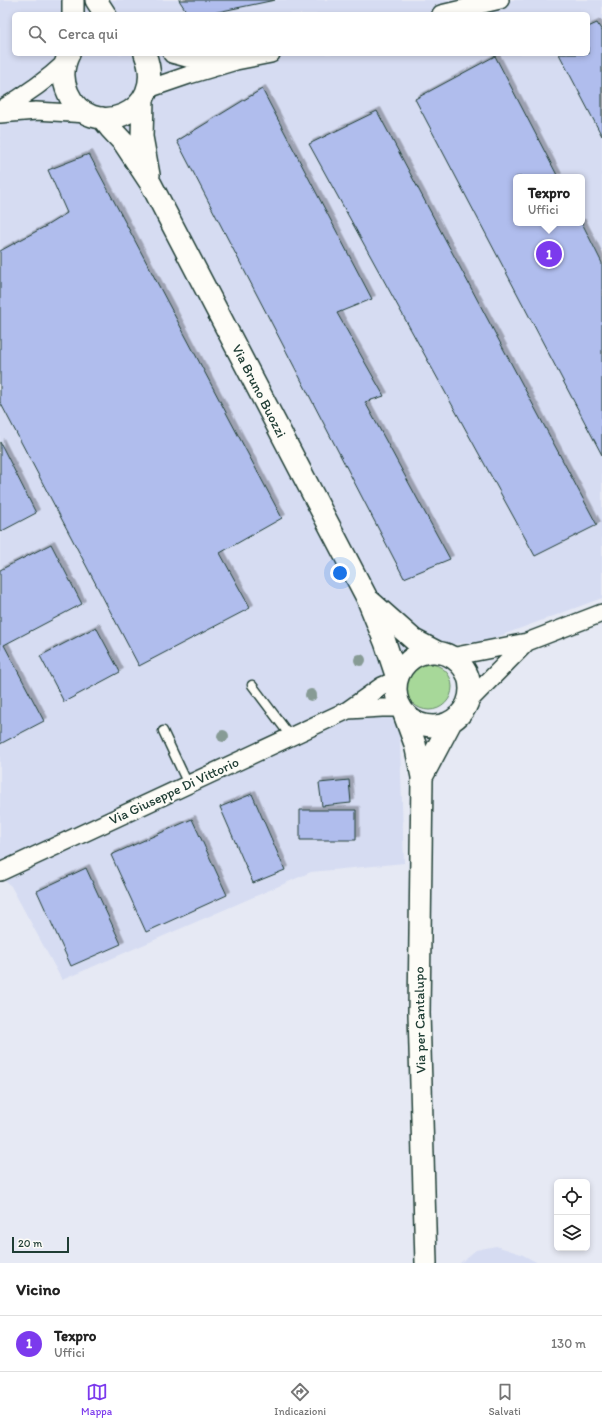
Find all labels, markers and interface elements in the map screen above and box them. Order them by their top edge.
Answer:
search box [12,12,590,56]
icon: search [26,23,48,45]
text: Cerca qui [58,25,118,43]
popup [513,174,585,226]
text: Texpro [528,184,570,202]
text: Uffici [528,202,559,217]
pin: 1 [536,239,562,269]
street label: Via Bruno Buozzi [228,342,290,440]
your location [330,563,350,583]
street label: Via Giuseppe Di Vittorio [106,753,242,829]
street label: Via per Cantalupo [411,966,429,1074]
map controls [554,1179,590,1251]
button: locate [554,1179,590,1215]
button: layers [554,1215,590,1251]
scale bar [12,1235,69,1254]
text: 20 m [18,1237,42,1250]
text: Vicino [16,1279,60,1299]
text: Texpro [54,1327,96,1345]
text: 1 [26,1336,32,1351]
text: 130 m [551,1336,586,1351]
text: Uffici [54,1345,85,1360]
tab: Mappa [81,1381,112,1418]
tab: Indicazioni [274,1381,326,1418]
tab: Salvati [488,1381,521,1418]

